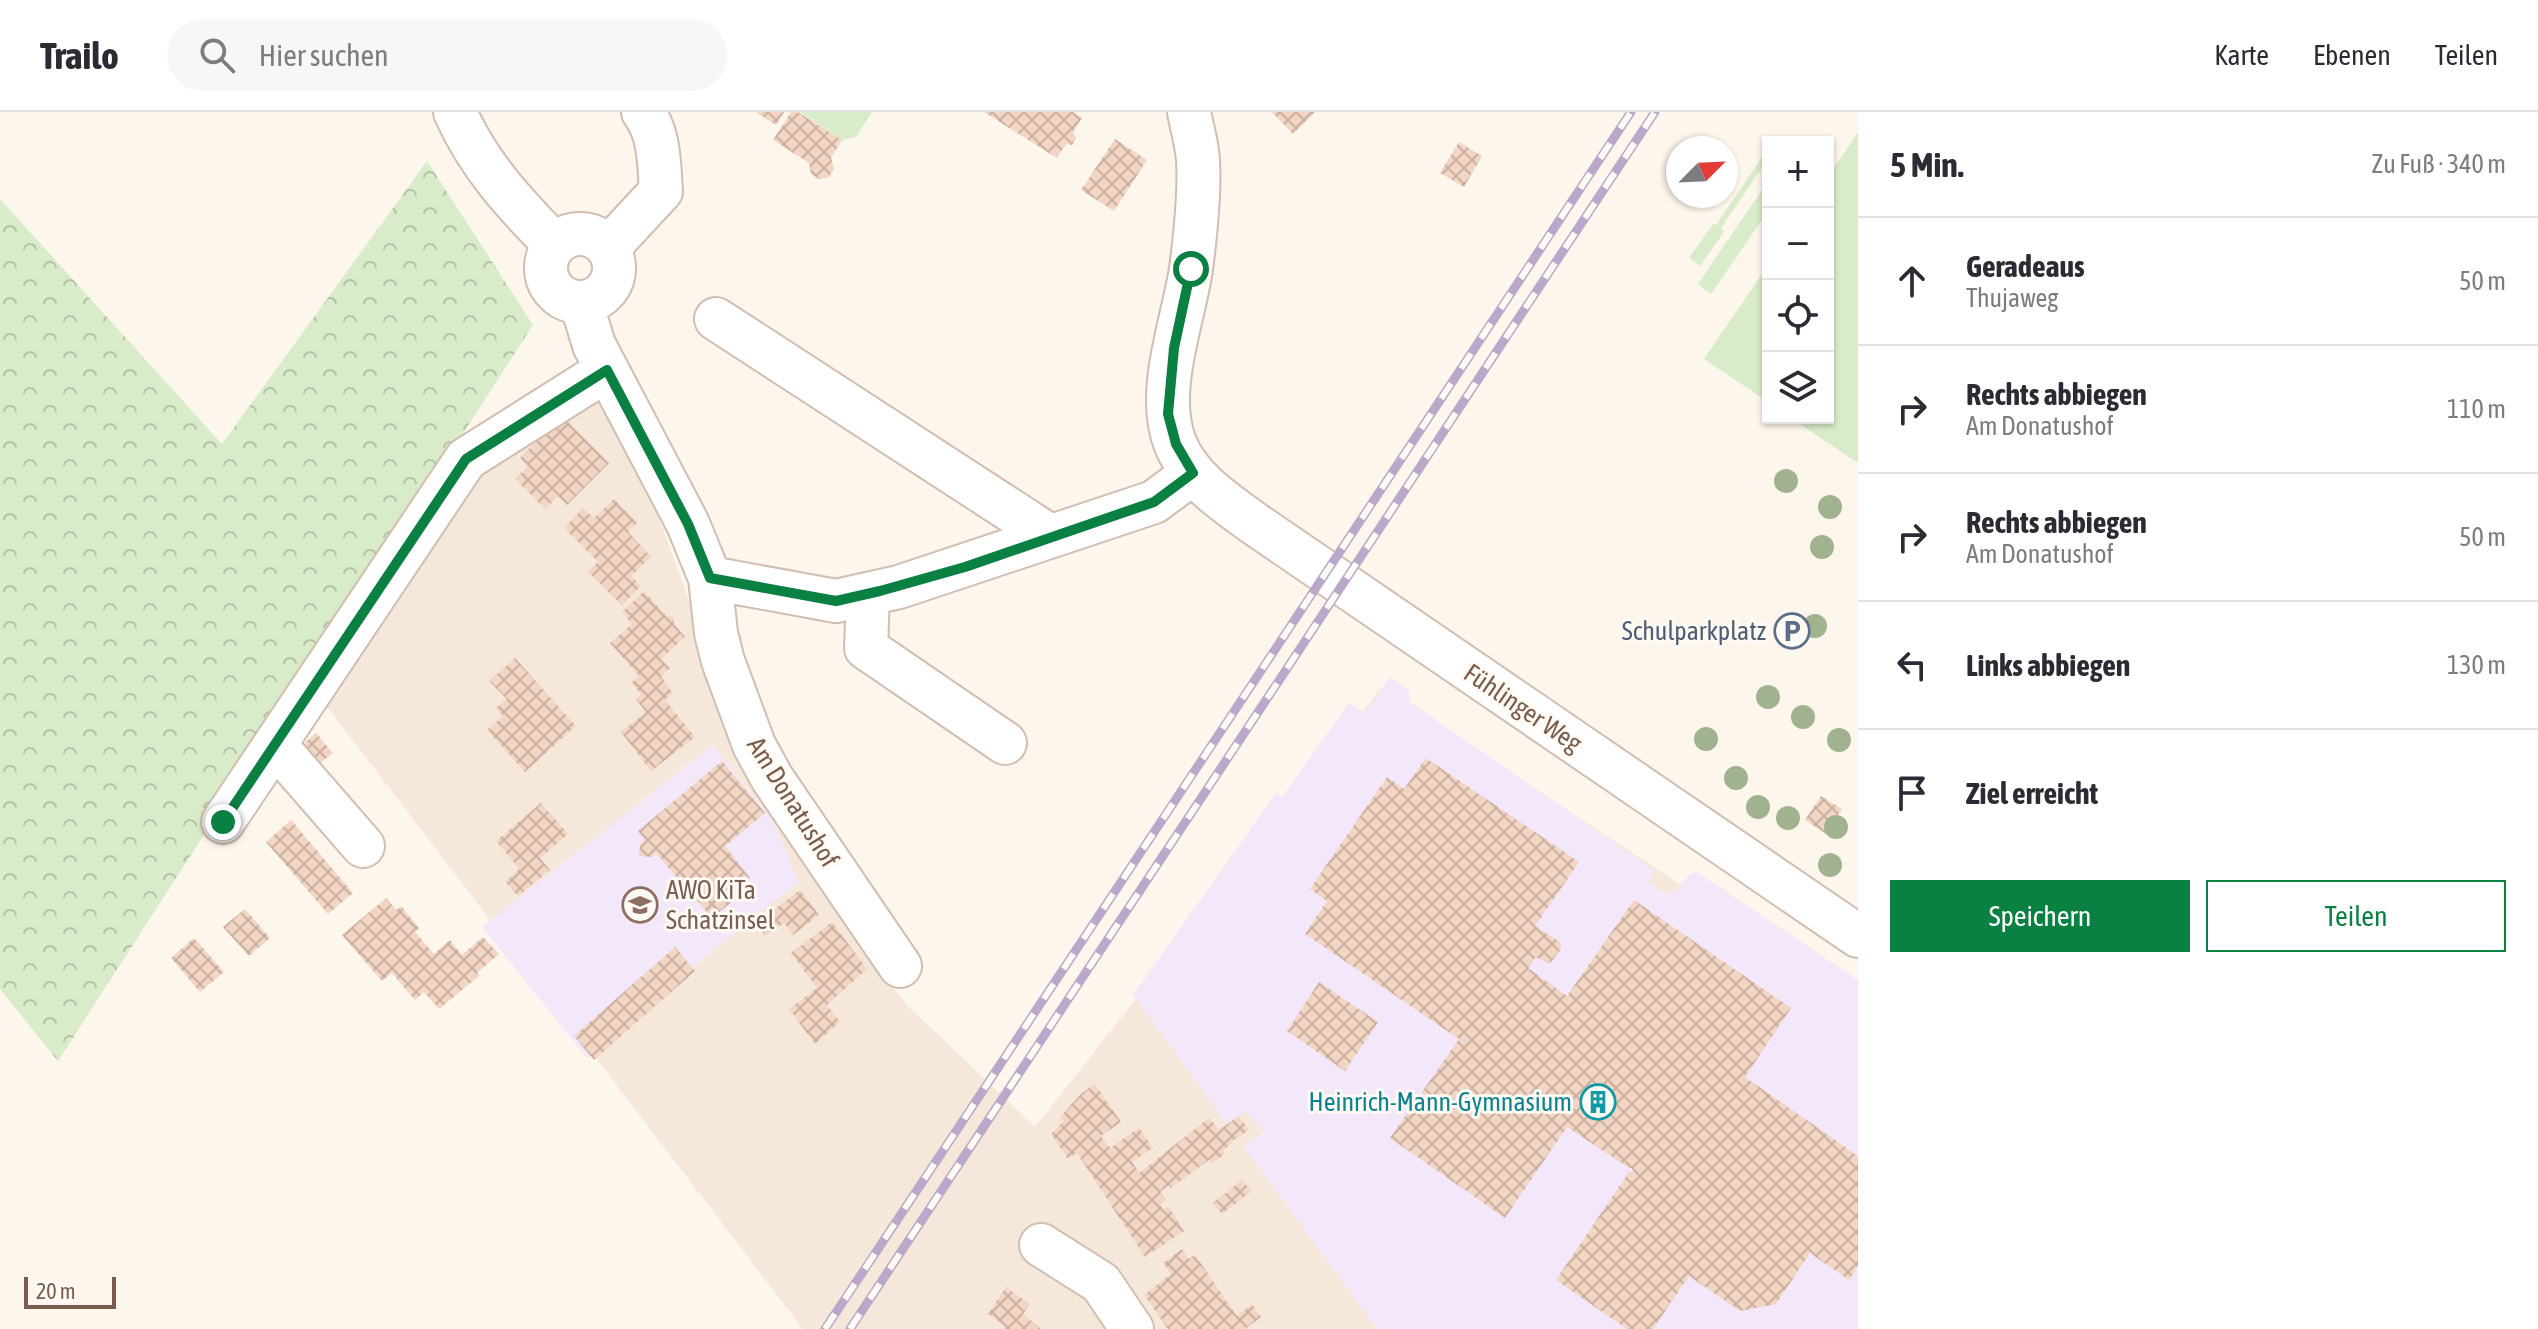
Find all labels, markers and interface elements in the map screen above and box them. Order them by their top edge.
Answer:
search box [167,19,727,91]
icon: search [195,33,239,77]
text: Trailo [40,34,119,77]
text: Hier suchen [259,38,389,72]
text: Karte [2214,39,2269,71]
text: Ebenen [2313,39,2391,71]
text: Teilen [2435,39,2498,71]
north arrow [1666,136,1738,208]
map controls [1762,136,1834,424]
button: + [1762,136,1834,208]
text: 5 Min. [1890,145,1964,184]
text: Zu Fuß · 340 m [2372,149,2506,179]
button: − [1762,208,1834,280]
text: Geradeaus [1966,249,2085,283]
route start [1173,251,1209,287]
icon: ahead [1890,259,1934,303]
text: 50 m [2459,266,2506,296]
button: locate [1762,280,1834,352]
text: Thujaweg [1966,283,2058,313]
button: layers [1762,352,1834,424]
text: Rechts abbiegen [1966,377,2147,411]
icon: right [1890,387,1934,431]
text: 110 m [2447,394,2506,424]
text: Am Donatushof [1966,411,2114,441]
text: Rechts abbiegen [1966,505,2147,539]
icon: right [1890,515,1934,559]
text: 50 m [2459,522,2506,552]
text: Am Donatushof [1966,539,2114,569]
parking icon: Schulparkplatz [1773,612,1811,650]
place label: Schulparkplatz [1622,616,1766,646]
icon: left [1890,643,1934,687]
text: Links abbiegen [1966,648,2130,682]
text: 130 m [2447,650,2506,680]
street label: Fühlinger Weg [1458,658,1588,759]
street label: Am Donatushof [741,731,845,873]
icon: arrive [1890,771,1934,815]
text: Ziel erreicht [1966,776,2098,810]
route end [205,804,241,840]
place label: AWO KiTa Schatzinsel [666,875,775,935]
button: Speichern [1890,880,2190,952]
button: Teilen [2206,880,2506,952]
school or university icon: AWO KiTa Schatzinsel [621,886,659,924]
building icon: Heinrich-Mann-Gymnasium [1579,1083,1617,1121]
place label: Heinrich-Mann-Gymnasium [1309,1087,1572,1117]
scale bar [24,1273,116,1309]
text: 20 m [36,1278,76,1304]

